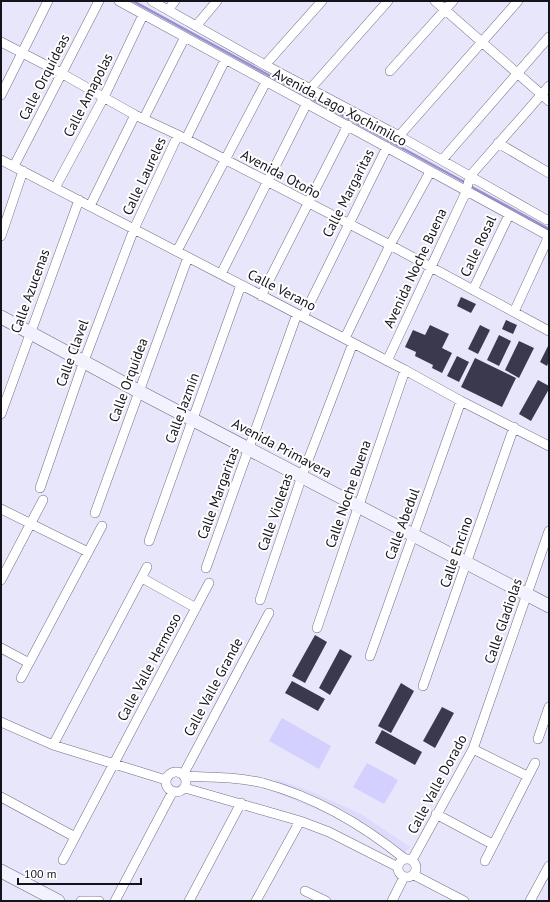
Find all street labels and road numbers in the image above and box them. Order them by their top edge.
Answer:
street label: Calle Orquídeas [15,31,73,123]
street label: Calle Amapolas [59,50,117,140]
street label: Avenida Lago Xochimilco [270,64,410,150]
street label: Calle Laureles [118,134,170,218]
street label: Avenida Otoño [238,145,324,203]
street label: Calle Margaritas [318,146,378,240]
street label: Avenida Noche Buena [379,205,451,331]
street label: Calle Rosal [456,212,500,280]
street label: Calle Azucenas [6,246,54,336]
street label: Calle Verano [245,265,319,315]
street label: Calle Clavel [51,317,93,389]
street label: Calle Orquídea [104,335,152,425]
street label: Calle Jazmín [161,370,203,446]
street label: Avenida Primavera [229,414,335,482]
street label: Calle Noche Buena [321,438,375,550]
street label: Calle Margaritas [193,444,243,542]
street label: Calle Violetas [253,471,297,553]
street label: Calle Abedul [381,486,423,562]
street label: Calle Encino [435,514,477,590]
street label: Calle Gladiolas [480,576,526,666]
street label: Calle Valle Hermoso [113,610,185,724]
street label: Calle Valle Grande [179,635,247,739]
street label: Calle Valle Dorado [403,731,471,837]

